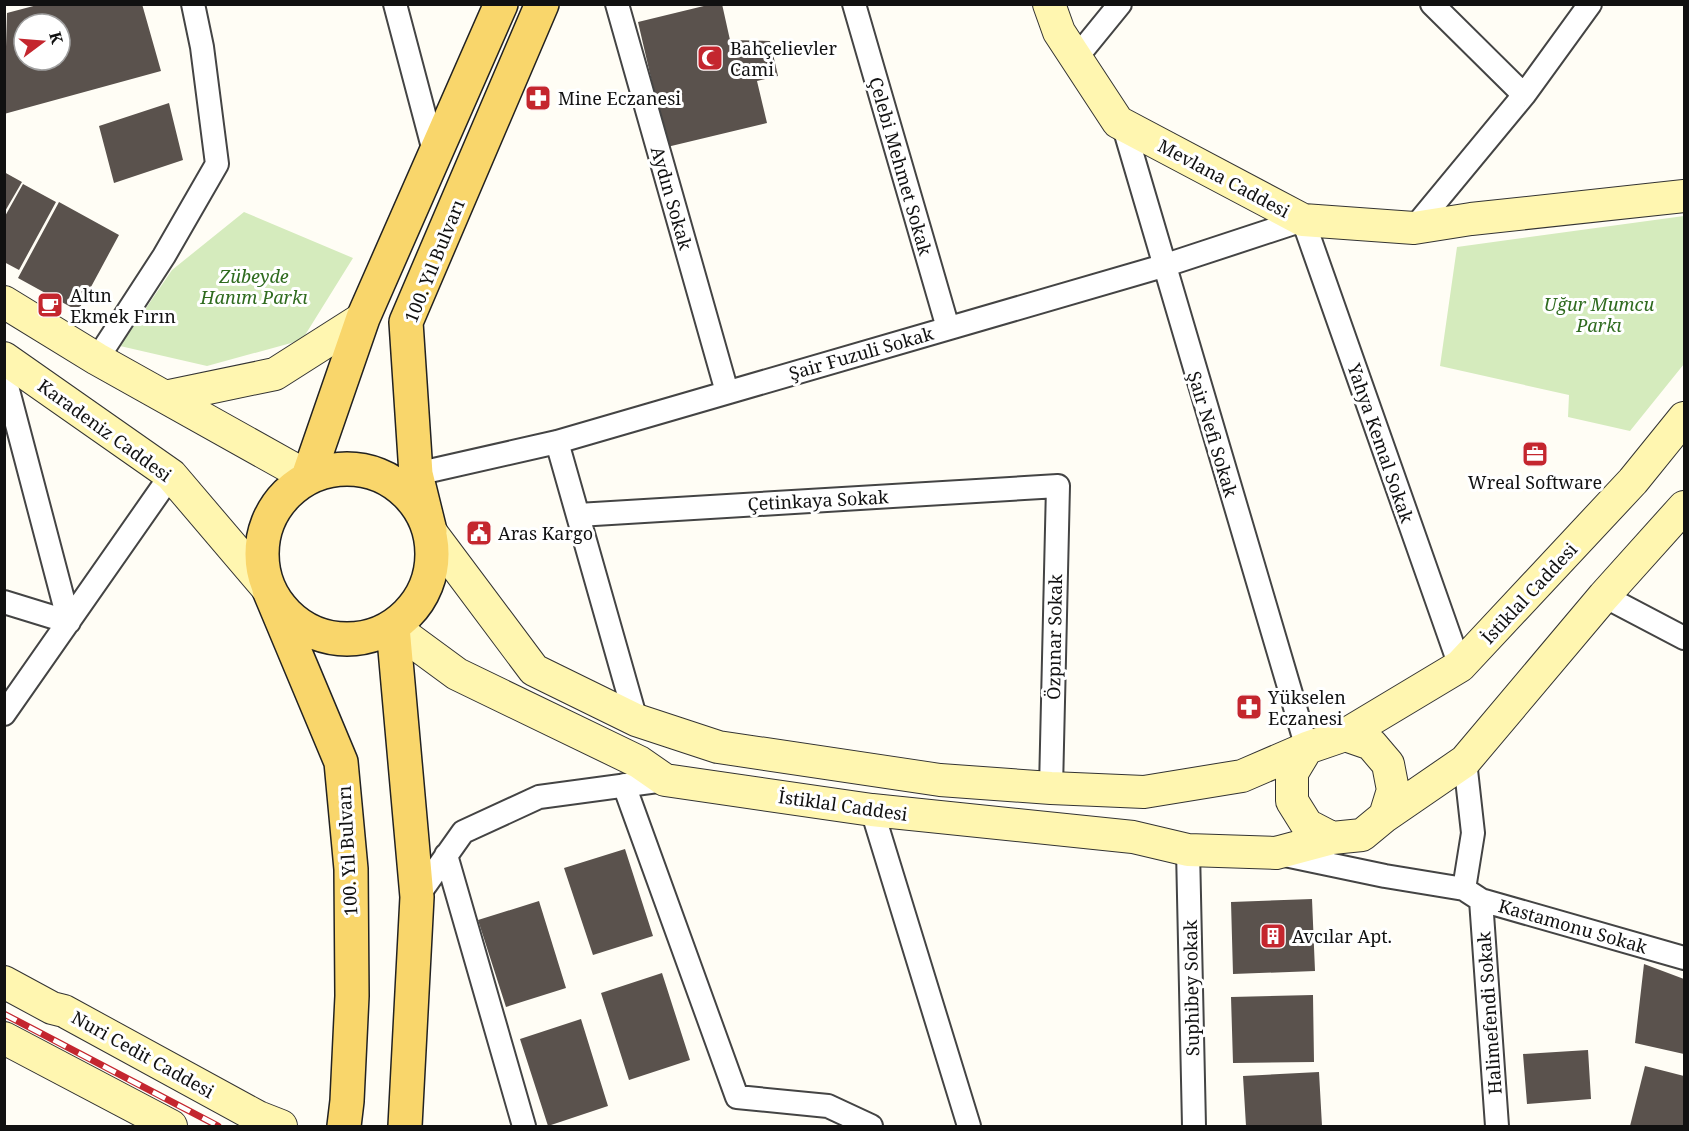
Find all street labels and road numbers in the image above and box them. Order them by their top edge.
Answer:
street label: Çelebi Mehmet Sokak [864,74,938,258]
street label: Mevlana Caddesi [1154,133,1294,223]
street label: Aydın Sokak [646,144,698,253]
street label: 100. Yıl Bulvarı [398,196,470,326]
street label: Şair Fuzuli Sokak [786,321,936,385]
street label: Yahya Kemal Sokak [1342,359,1420,526]
street label: Şair Nefi Sokak [1182,368,1244,500]
street label: Karadeniz Caddesi [33,373,177,487]
street label: Çetinkaya Sokak [747,484,890,516]
street label: İstiklal Caddesi [1476,537,1582,649]
street label: Özpınar Sokak [1041,574,1067,700]
street label: İstiklal Caddesi [777,784,909,826]
street label: 100. Yıl Bulvarı [332,785,362,917]
street label: Kastamonu Sokak [1496,893,1651,959]
street label: Suphibey Sokak [1178,919,1204,1056]
street label: Halimefendi Sokak [1471,930,1507,1095]
street label: Nuri Cedit Caddesi [67,1005,219,1103]

